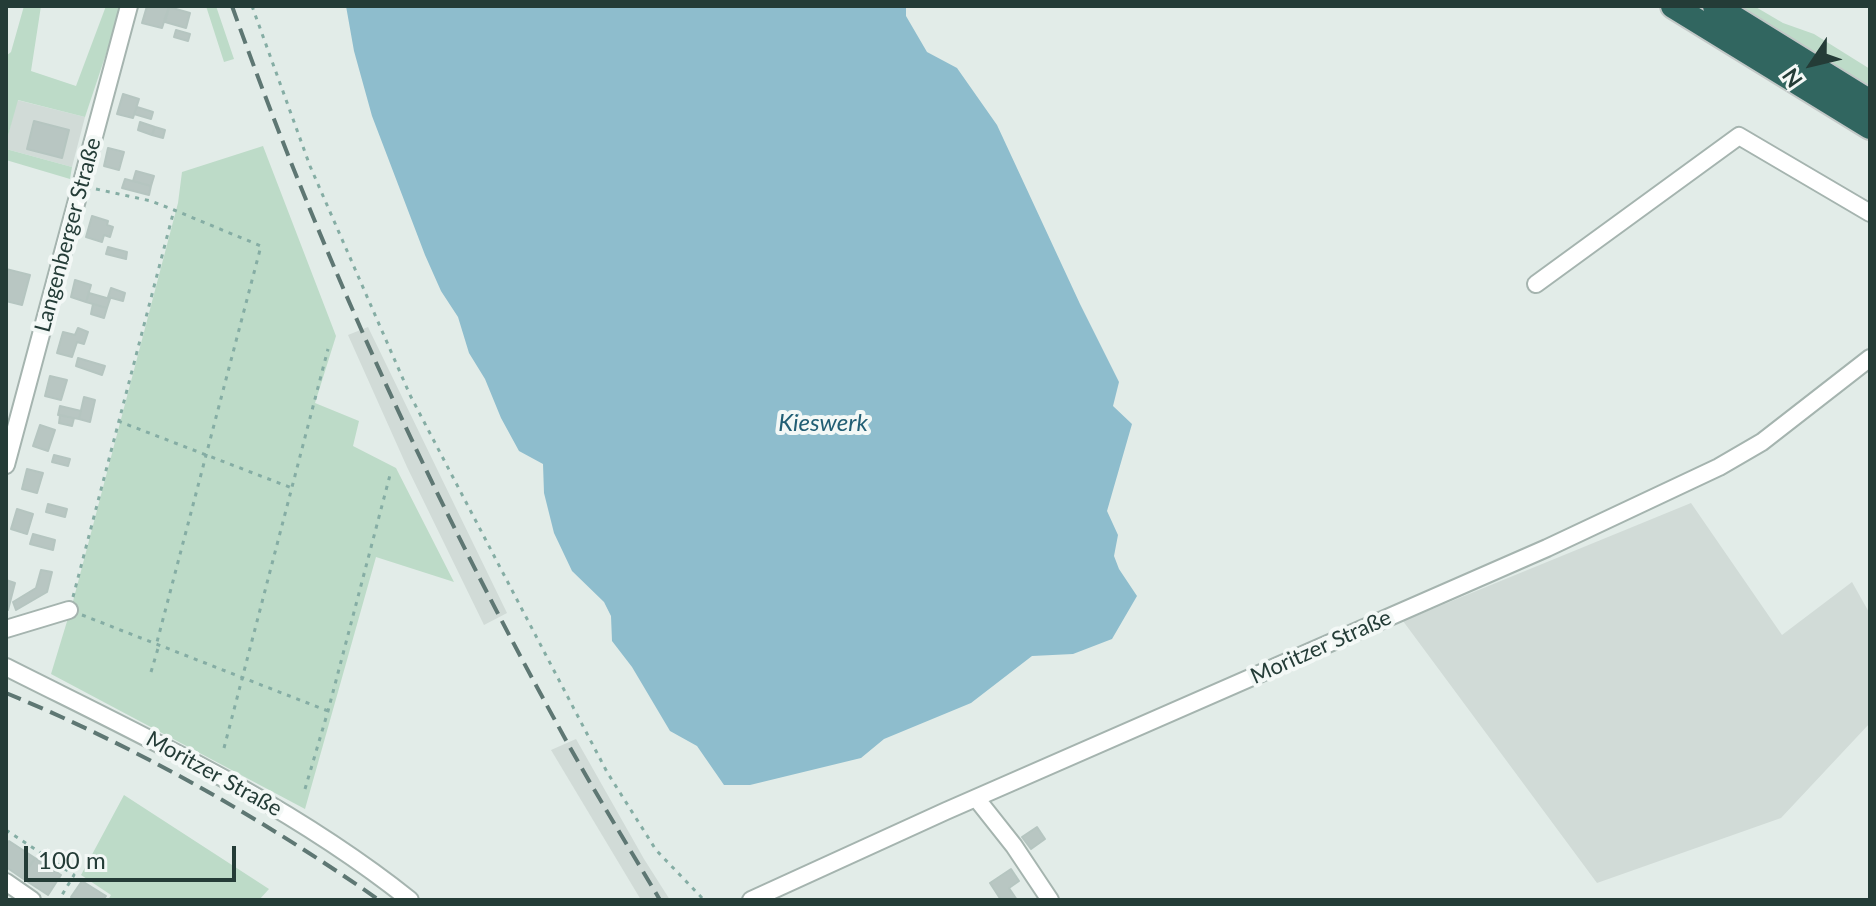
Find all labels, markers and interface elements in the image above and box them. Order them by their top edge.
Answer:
north arrow [1772,24,1852,104]
text: N [1776,63,1808,93]
street label: Langenberger Straße [29,135,107,335]
water label: Kieswerk [778,409,868,437]
street label: Moritzer Straße [1247,604,1395,690]
street label: Moritzer Straße [141,726,287,822]
scale bar [28,830,240,880]
text: 100 m [38,845,106,874]

